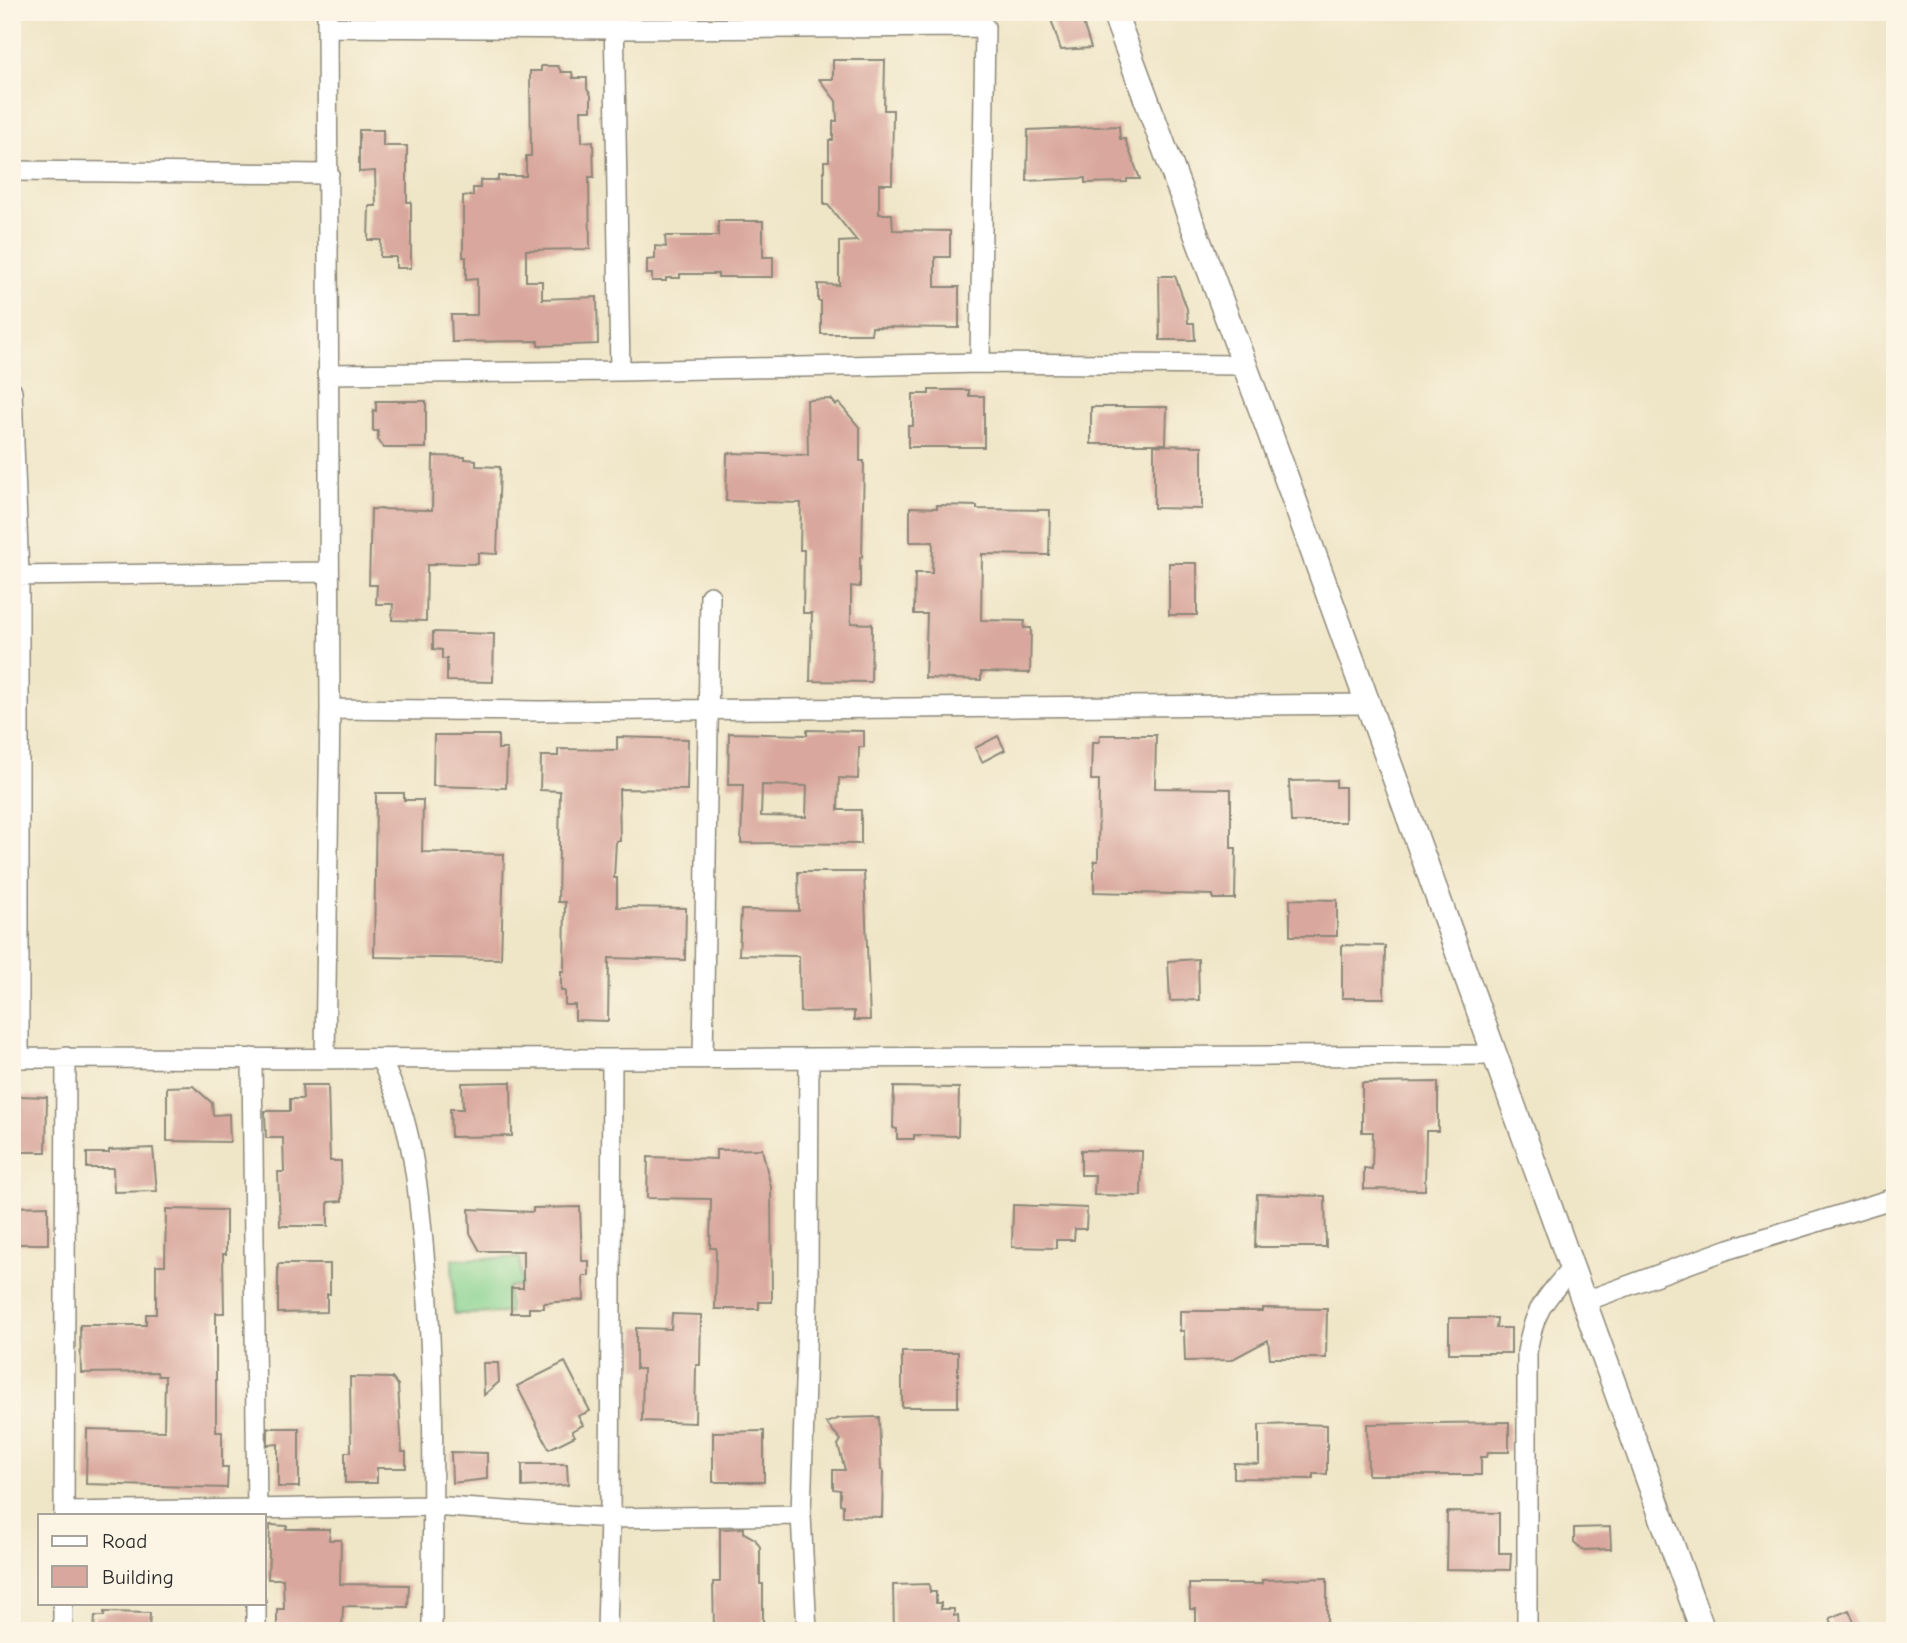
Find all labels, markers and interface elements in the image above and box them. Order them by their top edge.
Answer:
legend [38,1514,266,1604]
text: Road [102,1529,147,1553]
text: Building [102,1565,174,1589]

